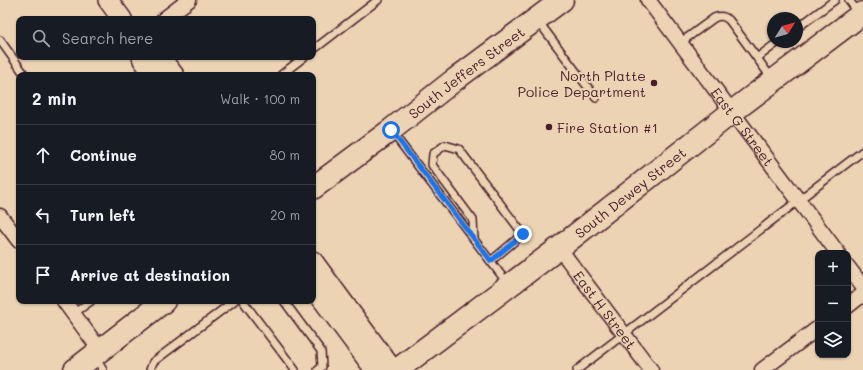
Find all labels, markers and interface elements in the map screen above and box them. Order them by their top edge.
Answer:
north arrow [767,12,803,48]
search box [16,16,316,60]
street label: South Jeffers Street [404,22,528,122]
icon: search [30,27,52,49]
text: Search here [62,28,153,48]
place label: North Platte Police Department [517,66,646,101]
marker: North Platte Police Department [649,78,659,88]
street label: East G Street [707,83,779,170]
text: 2 min [32,87,77,109]
text: Walk · 100 m [220,90,300,107]
place label: Fire Station #1 [557,118,658,137]
route start [382,121,400,139]
marker: Fire Station #1 [544,122,554,132]
street label: South Dewey Street [570,143,690,242]
icon: ahead [32,144,54,166]
text: Continue [70,145,137,165]
text: 80 m [270,146,300,163]
icon: left [32,204,54,226]
text: Turn left [70,205,135,225]
text: 20 m [270,206,300,223]
route end [514,225,532,243]
map controls [815,250,851,358]
button: + [815,250,851,286]
icon: arrive [32,264,54,286]
text: Arrive at destination [70,265,230,285]
street label: East H Street [570,267,641,352]
button: − [815,286,851,322]
button: layers [815,322,851,358]

